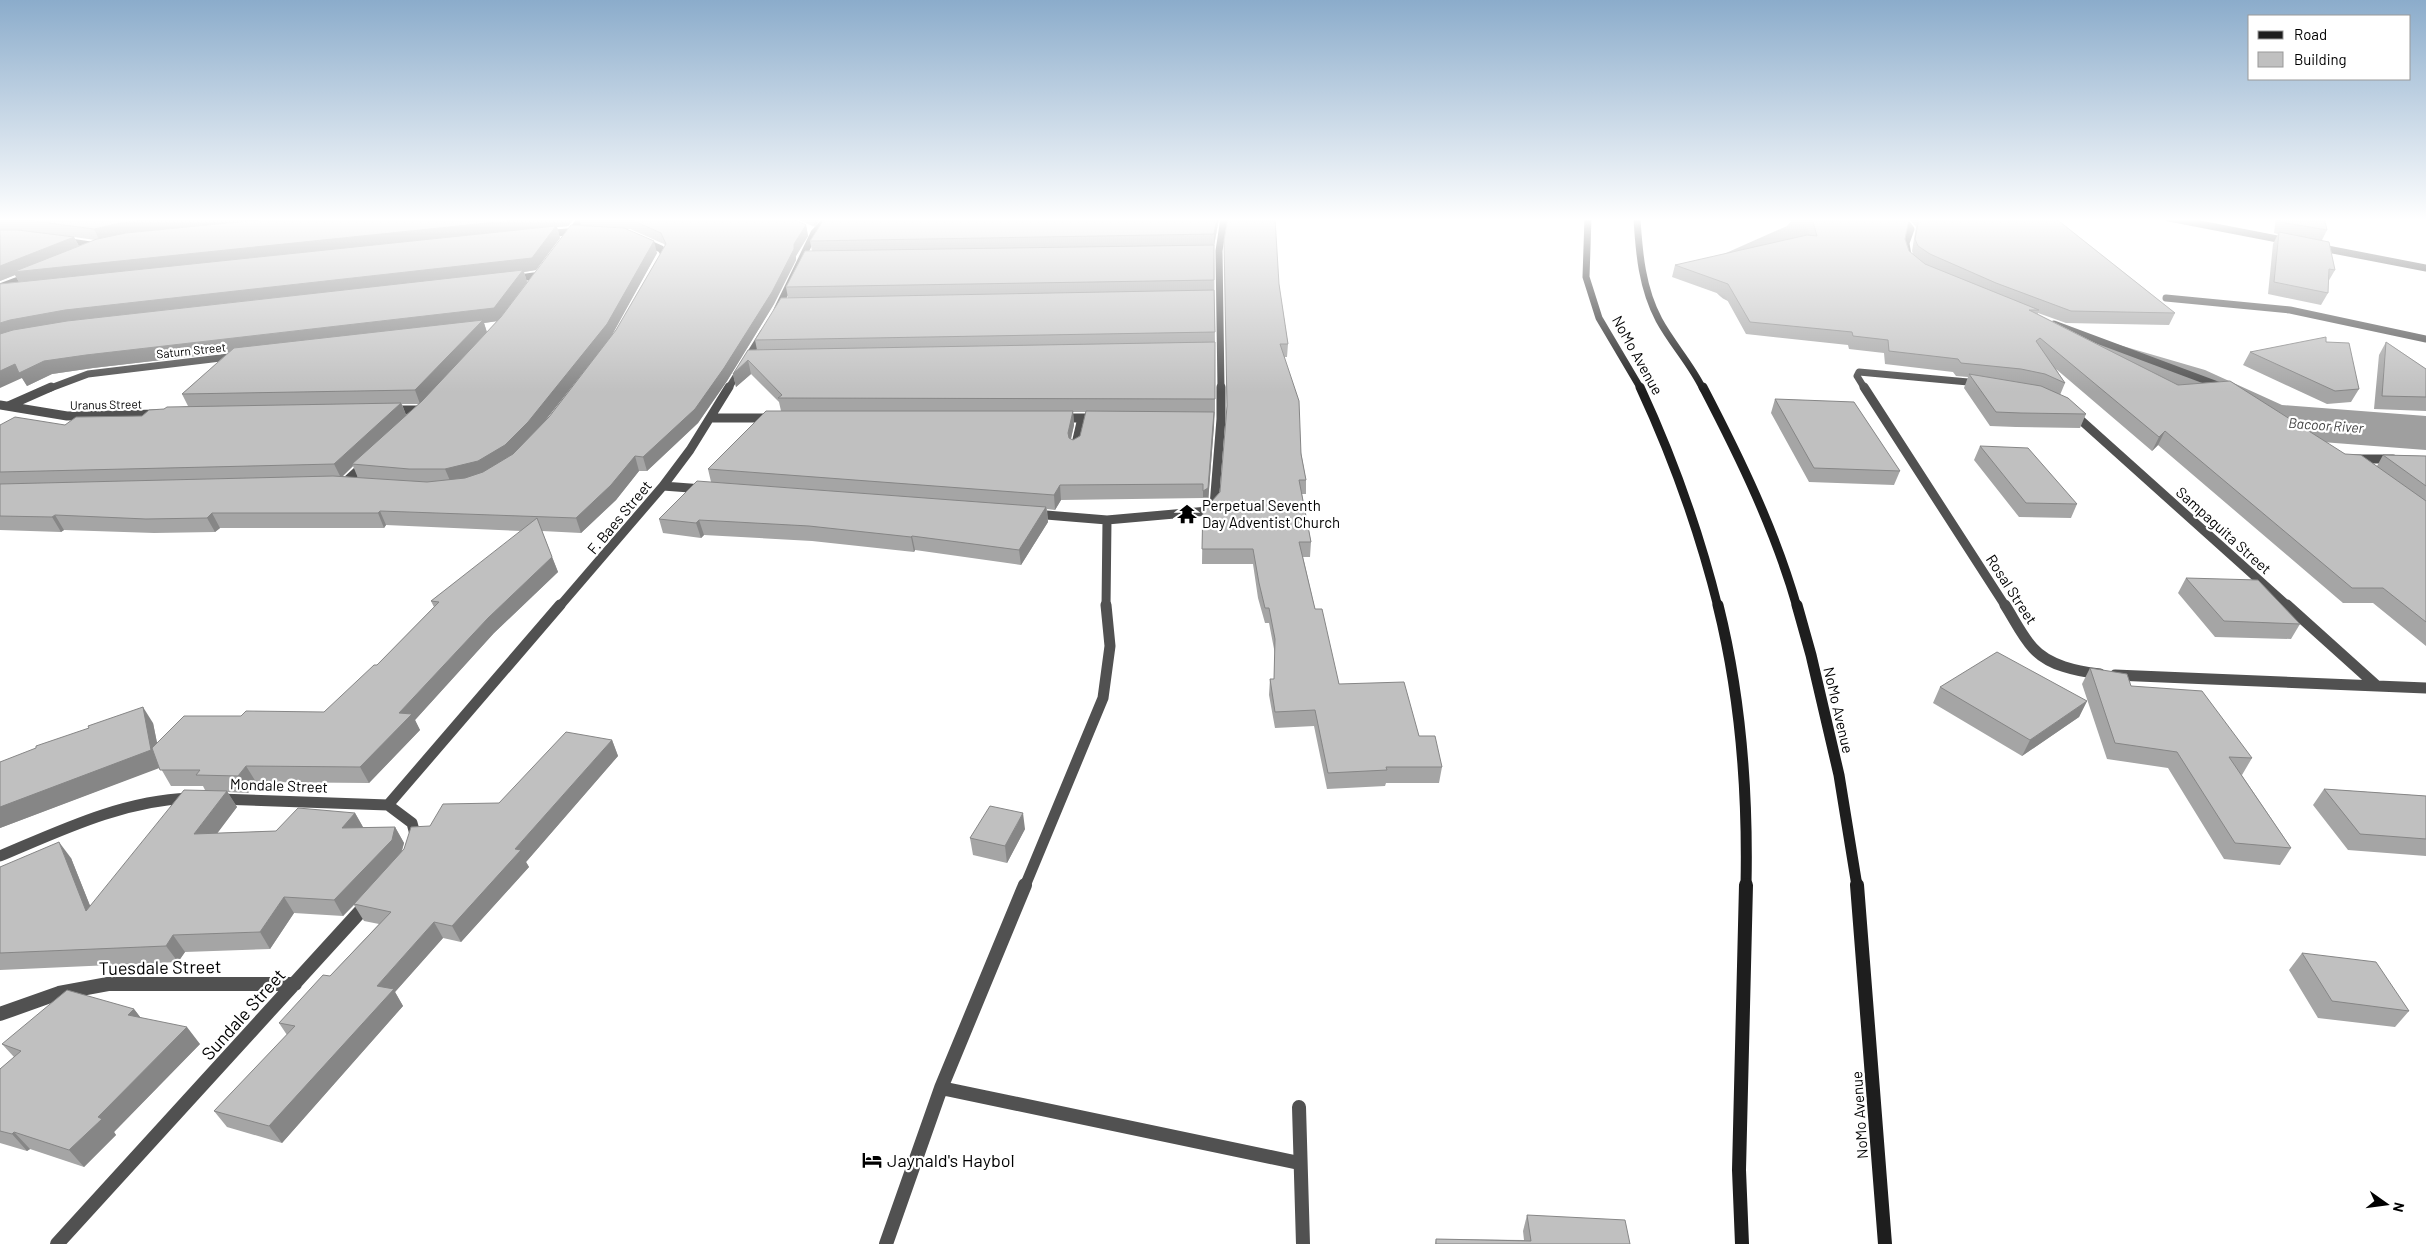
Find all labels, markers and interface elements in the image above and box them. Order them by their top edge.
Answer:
legend [2248,15,2411,80]
text: Road [2294,25,2327,43]
text: Building [2294,50,2347,68]
street label: NoMo Avenue [1609,312,1667,398]
street label: Saturn Street [156,339,226,361]
street label: Uranus Street [70,396,142,412]
water label: Bacoor River [2288,414,2365,436]
street label: F. Baes Street [583,476,655,558]
street label: Sampaguita Street [2173,483,2275,577]
place label: Perpetual Seventh Day Adventist Church [1202,496,1340,531]
temple icon: Perpetual Seventh Day Adventist Church [1176,503,1198,525]
street label: Rosal Street [1983,551,2041,627]
street label: NoMo Avenue [1820,665,1858,755]
street label: Mondale Street [230,774,328,796]
street label: Tuesdale Street [98,955,222,979]
street label: Sundale Street [196,964,290,1064]
street label: NoMo Avenue [1847,1071,1871,1159]
hotel icon: Jaynald's Haybol [861,1149,883,1171]
place label: Jaynald's Haybol [887,1149,1015,1171]
north arrow [2361,1179,2411,1229]
text: N [2390,1201,2408,1214]

